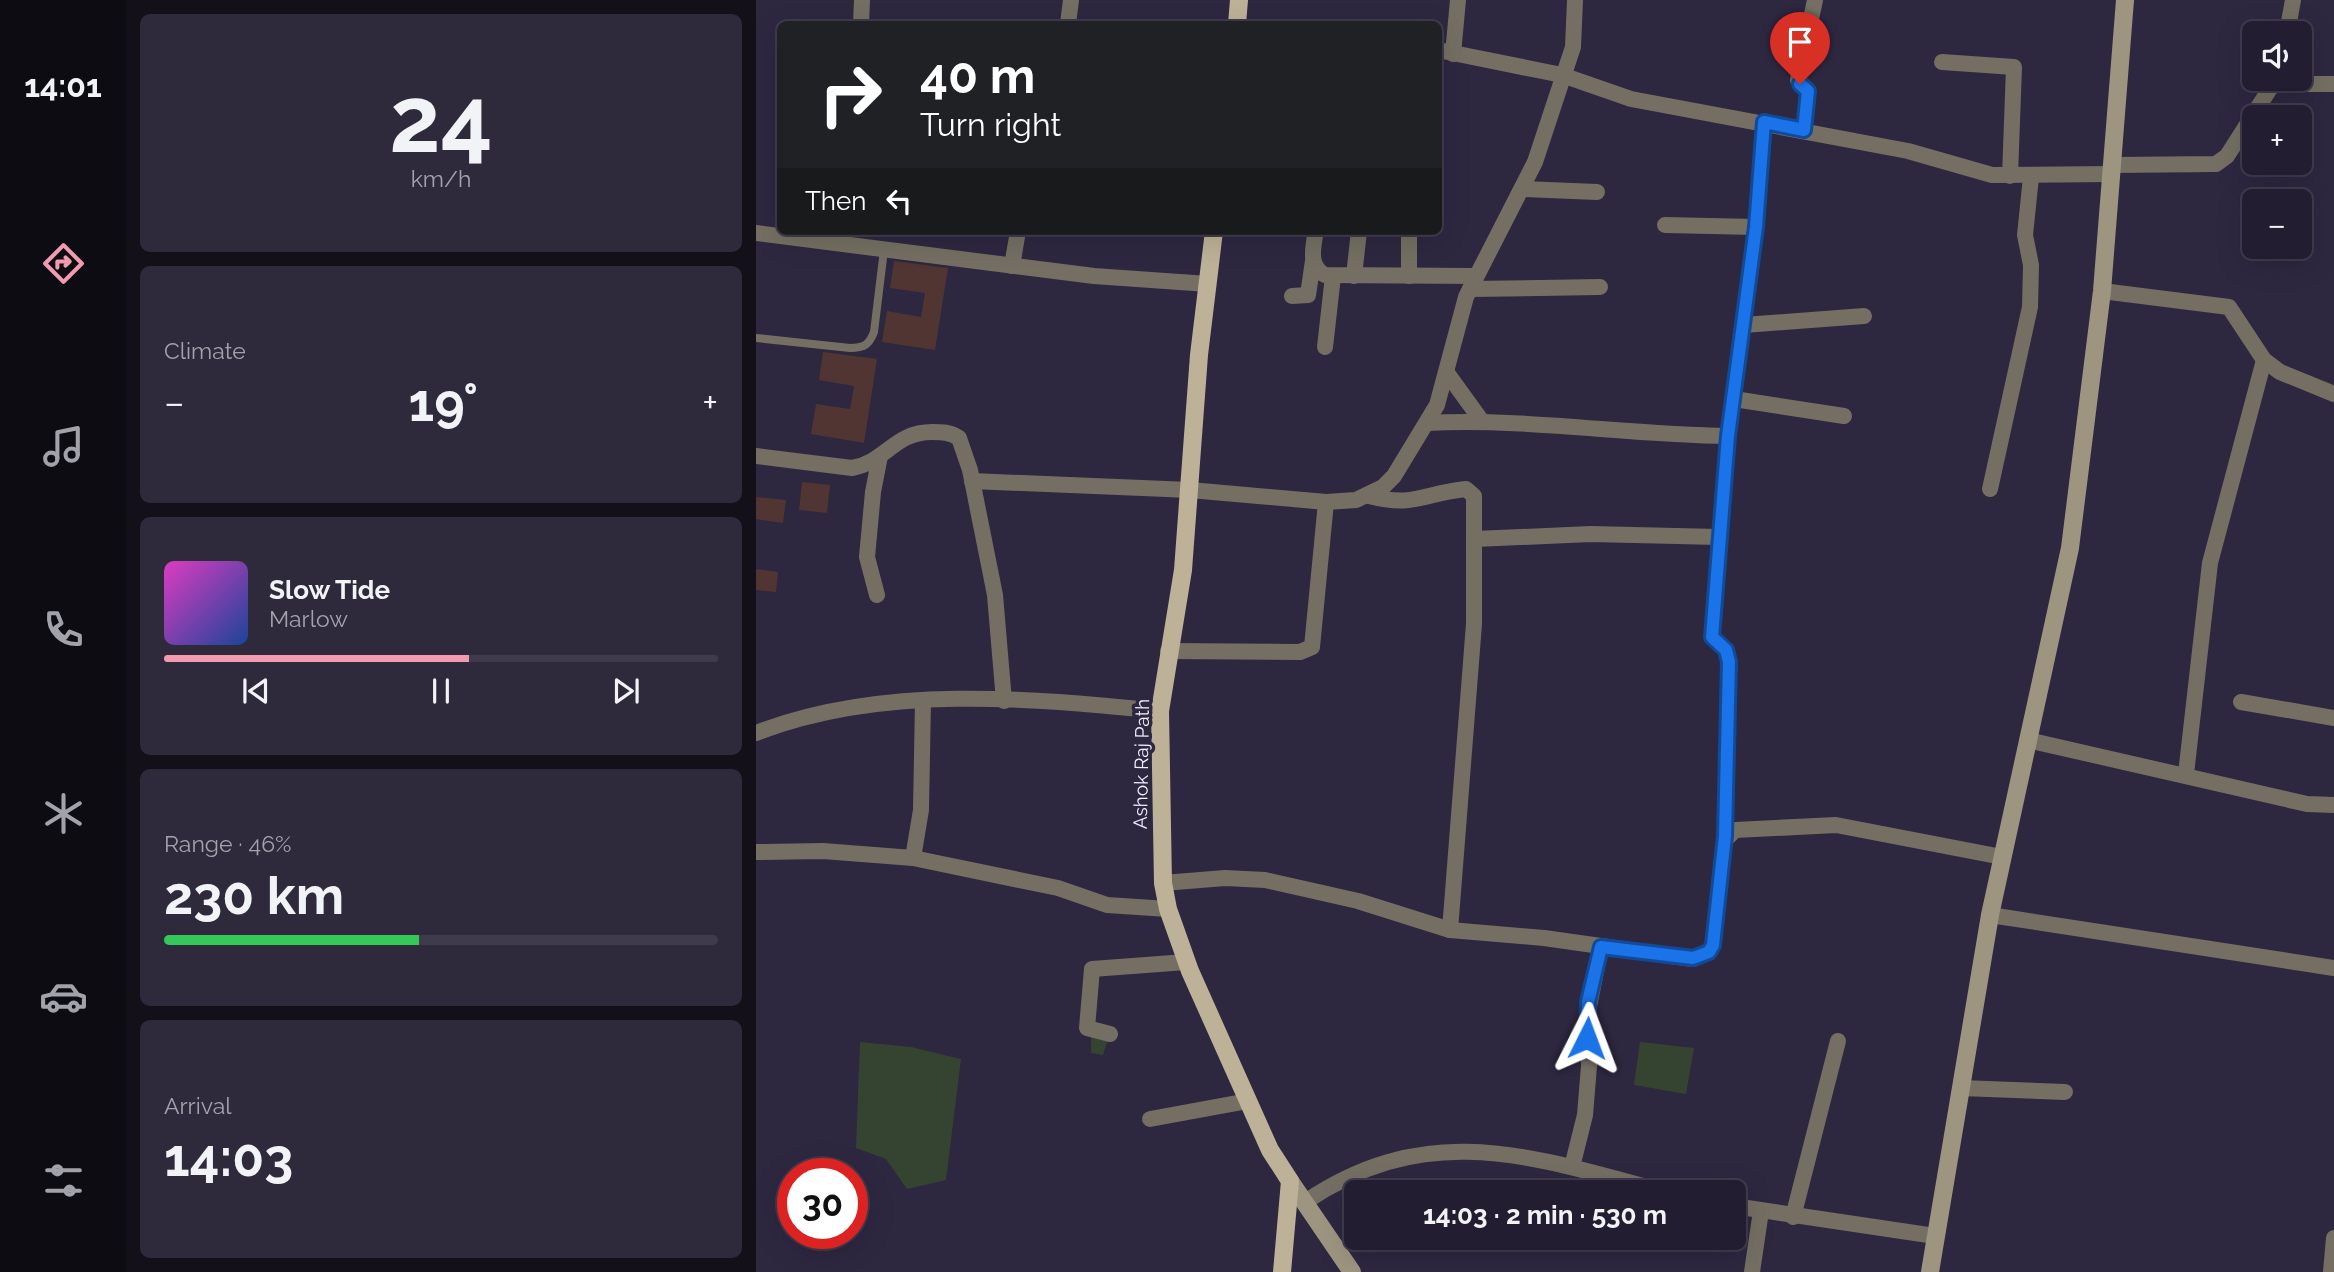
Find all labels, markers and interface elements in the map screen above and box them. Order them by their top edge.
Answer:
pin [1770,12.0,1830,84]
map controls [2242,21,2312,259]
button: sound [2242,21,2312,91]
icon: arrive [1781,23,1819,61]
text: 40 m [920,47,1035,104]
icon: right [805,49,896,140]
text: 24 [389,66,493,173]
text: 14:01 [24,67,102,104]
button: + [2242,105,2312,175]
text: Turn right [920,106,1061,143]
text: km/h [411,165,471,192]
icon: left [880,182,918,220]
text: Then [805,186,866,216]
button: − [2242,189,2312,259]
icon: directions [39,239,88,288]
text: Climate [164,337,246,364]
text: 19° [409,372,478,433]
text: − [164,380,184,425]
text: + [702,380,718,425]
icon: music [39,422,88,471]
text: Slow Tide [269,575,390,605]
icon: phone [39,605,88,654]
text: Marlow [269,605,348,632]
icon: previous [237,672,275,710]
icon: pause [422,672,460,710]
icon: next [607,672,645,710]
street label: Ashok Raj Path [1129,699,1153,829]
icon: climate [39,789,88,838]
text: Range · 46% [164,830,291,857]
text: 230 km [164,865,344,926]
icon: car [39,972,88,1021]
position arrow [1550,1001,1624,1075]
text: Arrival [164,1092,231,1119]
text: 14:03 [164,1127,293,1188]
icon: filters [39,1156,88,1205]
speed limit sign: 30 [777,1158,868,1249]
text: 14:03 · 2 min · 530 m [1423,1200,1667,1230]

